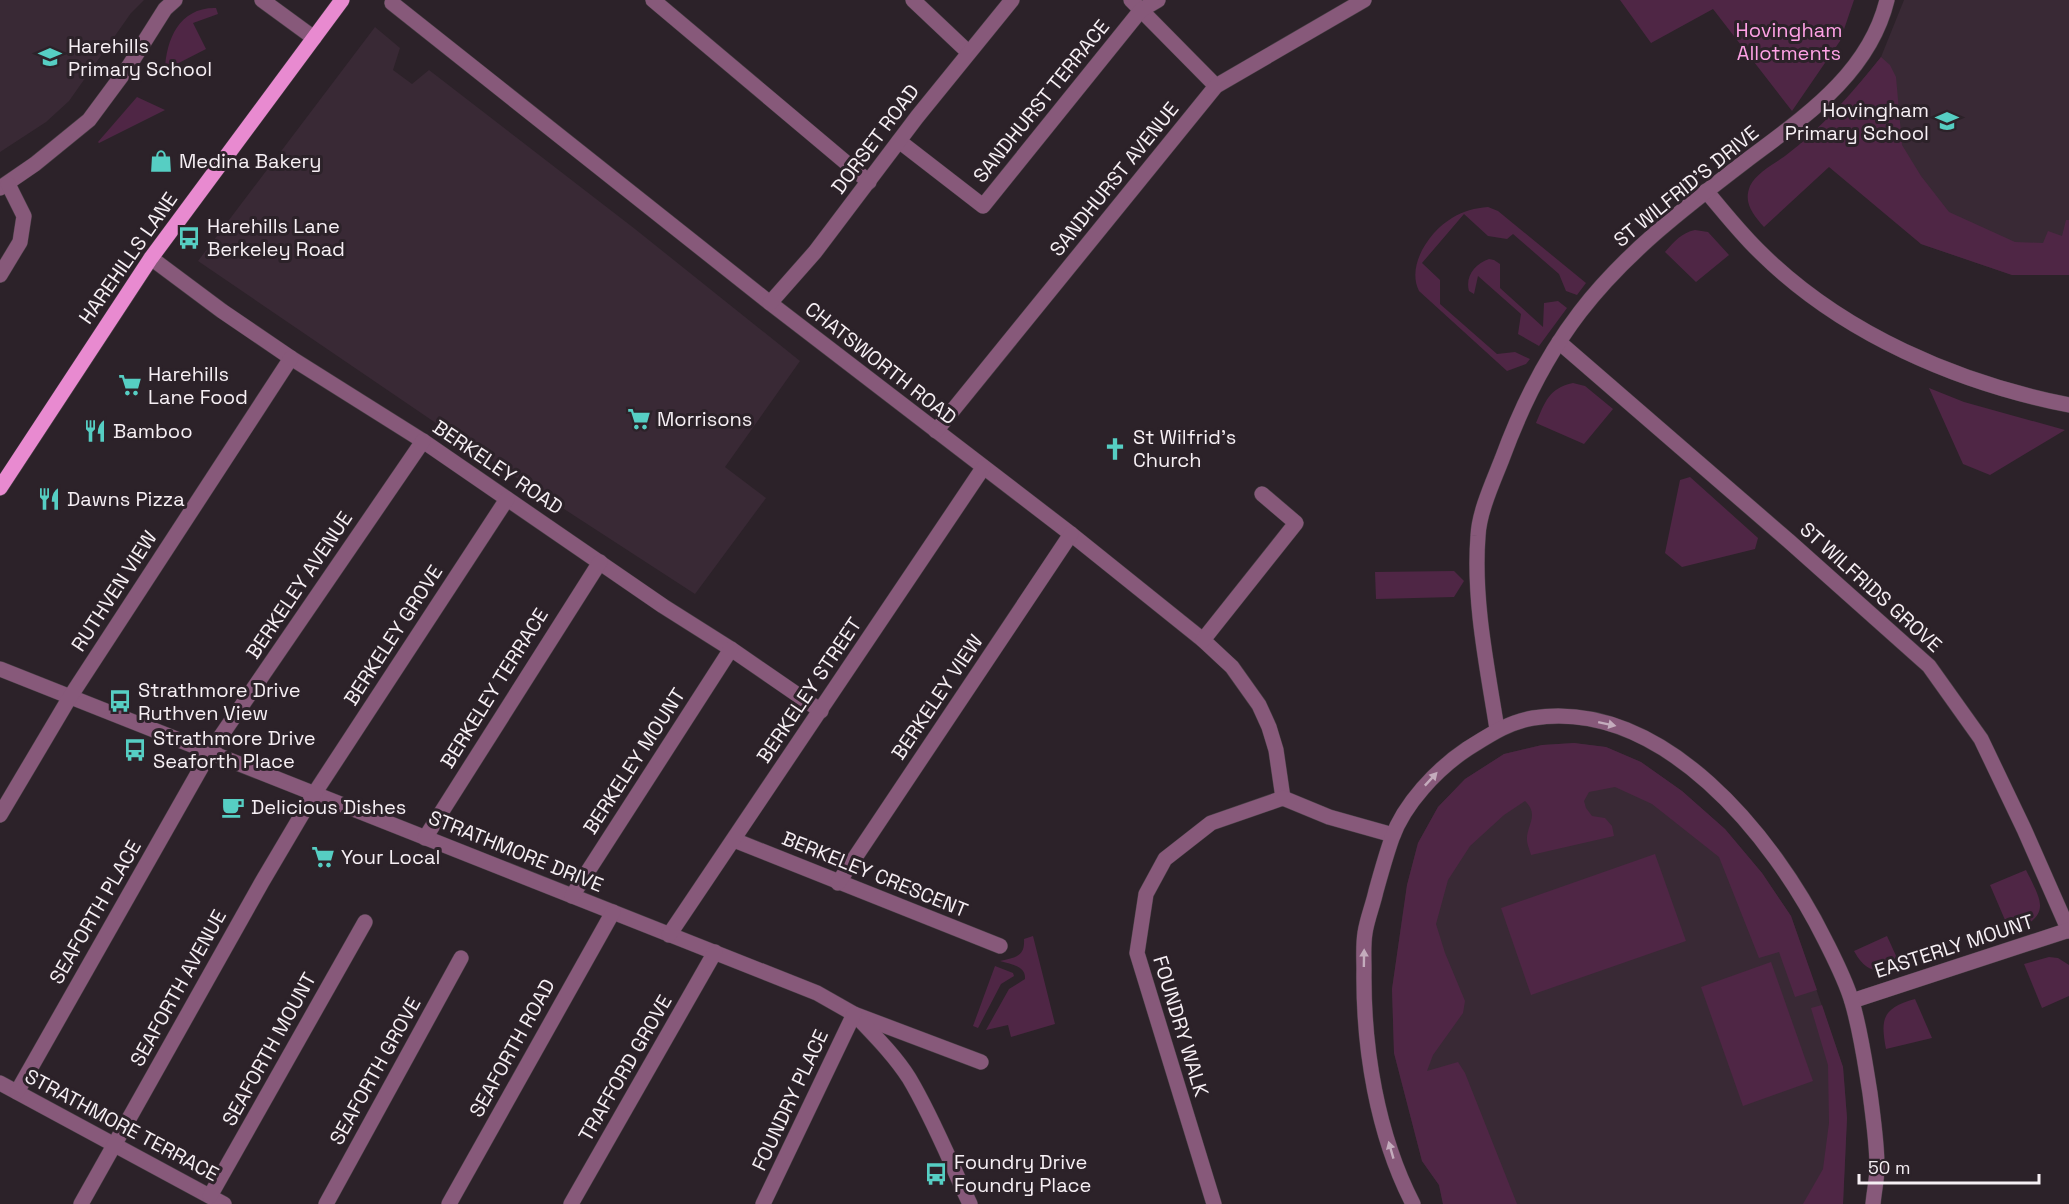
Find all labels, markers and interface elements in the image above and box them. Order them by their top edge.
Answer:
street label: SANDHURST TERRACE [967,14,1115,188]
park label: Hovingham Allotments [1736,17,1842,66]
place label: Harehills Primary School [68,33,212,82]
school or university icon: Harehills Primary School [37,44,63,70]
street label: DORSET ROAD [825,79,925,199]
street label: SANDHURST AVENUE [1044,97,1184,261]
place label: Hovingham Primary School [1785,97,1929,146]
school or university icon: Hovingham Primary School [1934,108,1960,134]
street label: ST WILFRID'S DRIVE [1608,119,1764,253]
shop icon: Medina Bakery [148,148,174,174]
place label: Medina Bakery [179,148,321,174]
street label: HAREHILLS LANE [73,187,183,329]
place label: Harehills Lane Berkeley Road [207,213,345,262]
bus stop icon: Harehills Lane Berkeley Road [176,225,202,251]
street label: CHATSWORTH ROAD [800,296,962,430]
place label: Harehills Lane Food [148,361,248,410]
supermarket icon: Harehills Lane Food [117,372,143,398]
supermarket icon: Morrisons [626,406,652,432]
place label: Morrisons [657,406,752,432]
street label: BERKELEY ROAD [428,414,568,520]
restaurant icon: Bamboo [82,418,108,444]
place label: Bamboo [113,418,193,444]
place label: St Wilfrid's Church [1133,424,1236,473]
church icon: St Wilfrid's Church [1102,436,1128,462]
restaurant icon: Dawns Pizza [36,486,62,512]
place label: Dawns Pizza [67,486,185,512]
street label: BERKELEY AVENUE [240,506,358,664]
street label: ST WILFRIDS GROVE [1794,516,1948,658]
street label: RUTHVEN VIEW [65,526,163,656]
street label: BERKELEY GROVE [338,560,448,710]
street label: BERKELEY TERRACE [434,603,554,773]
street label: BERKELEY STREET [751,612,867,768]
street label: BERKELEY VIEW [886,629,988,765]
place label: Strathmore Drive Ruthven View [138,677,301,726]
street label: BERKELEY MOUNT [577,683,691,839]
bus stop icon: Strathmore Drive Ruthven View [107,688,133,714]
one-way arrow [1597,719,1616,729]
place label: Strathmore Drive Seaforth Place [153,725,316,774]
bus stop icon: Strathmore Drive Seaforth Place [122,737,148,763]
one-way arrow [1424,773,1438,787]
cafe icon: Delicious Dishes [220,794,246,820]
place label: Delicious Dishes [251,794,406,820]
street label: STRATHMORE DRIVE [425,804,607,898]
street label: BERKELEY CRESCENT [778,825,972,923]
street label: SEAFORTH PLACE [43,835,147,989]
supermarket icon: Your Local [310,844,336,870]
place label: Your Local [341,844,440,870]
street label: SEAFORTH AVENUE [124,905,232,1071]
street label: EASTERLY MOUNT [1871,908,2037,984]
one-way arrow [1360,948,1369,967]
street label: FOUNDRY WALK [1147,952,1215,1100]
street label: SEAFORTH MOUNT [216,967,322,1130]
street label: SEAFORTH ROAD [463,974,561,1122]
street label: TRAFFORD GROVE [572,990,678,1146]
street label: SEAFORTH GROVE [324,992,426,1150]
street label: FOUNDRY PLACE [746,1025,834,1175]
street label: STRATHMORE TERRACE [21,1063,223,1187]
one-way arrow [1386,1141,1395,1159]
scale bar [1859,1147,2039,1185]
place label: Foundry Drive Foundry Place [954,1149,1091,1198]
text: 50 m [1868,1156,1910,1179]
bus stop icon: Foundry Drive Foundry Place [923,1161,949,1187]

